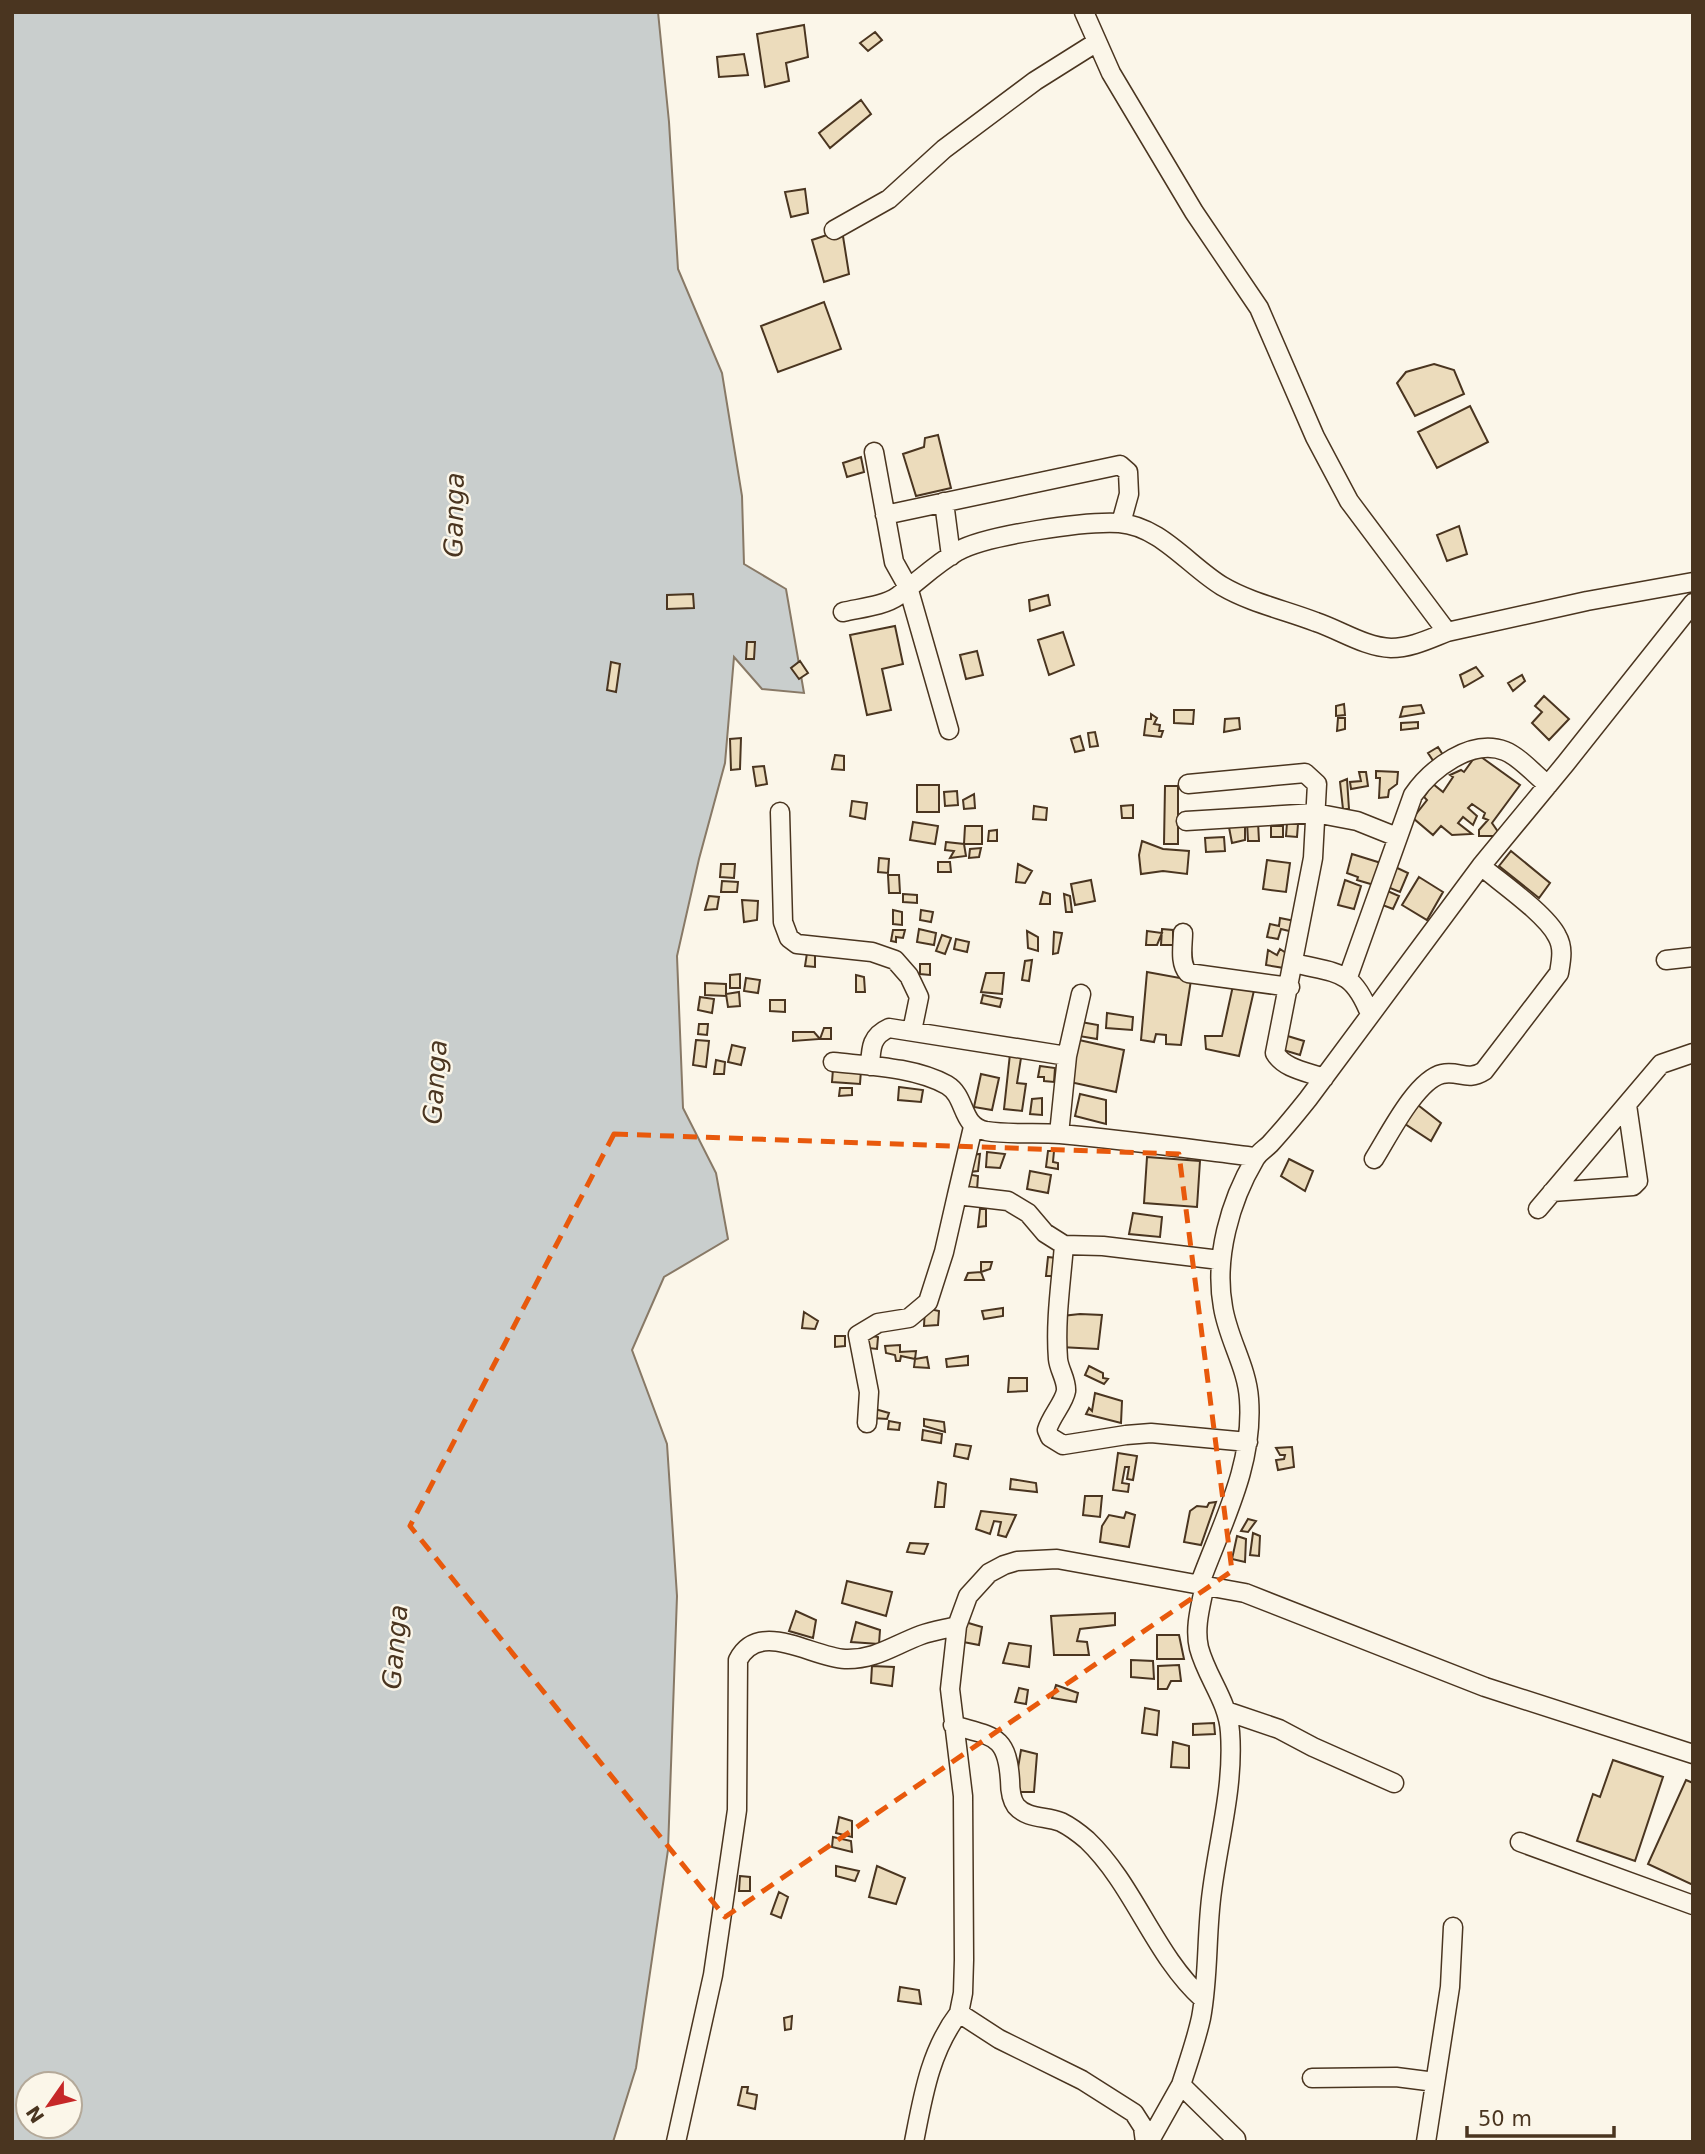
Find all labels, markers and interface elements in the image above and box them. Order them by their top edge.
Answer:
water label: Ganga [438,472,470,558]
water label: Ganga [417,1039,453,1125]
water label: Ganga [376,1603,414,1691]
north arrow [14,2070,84,2140]
scale bar [1467,2094,1614,2138]
text: N [21,2102,48,2127]
text: 50 m [1478,2107,1532,2131]

